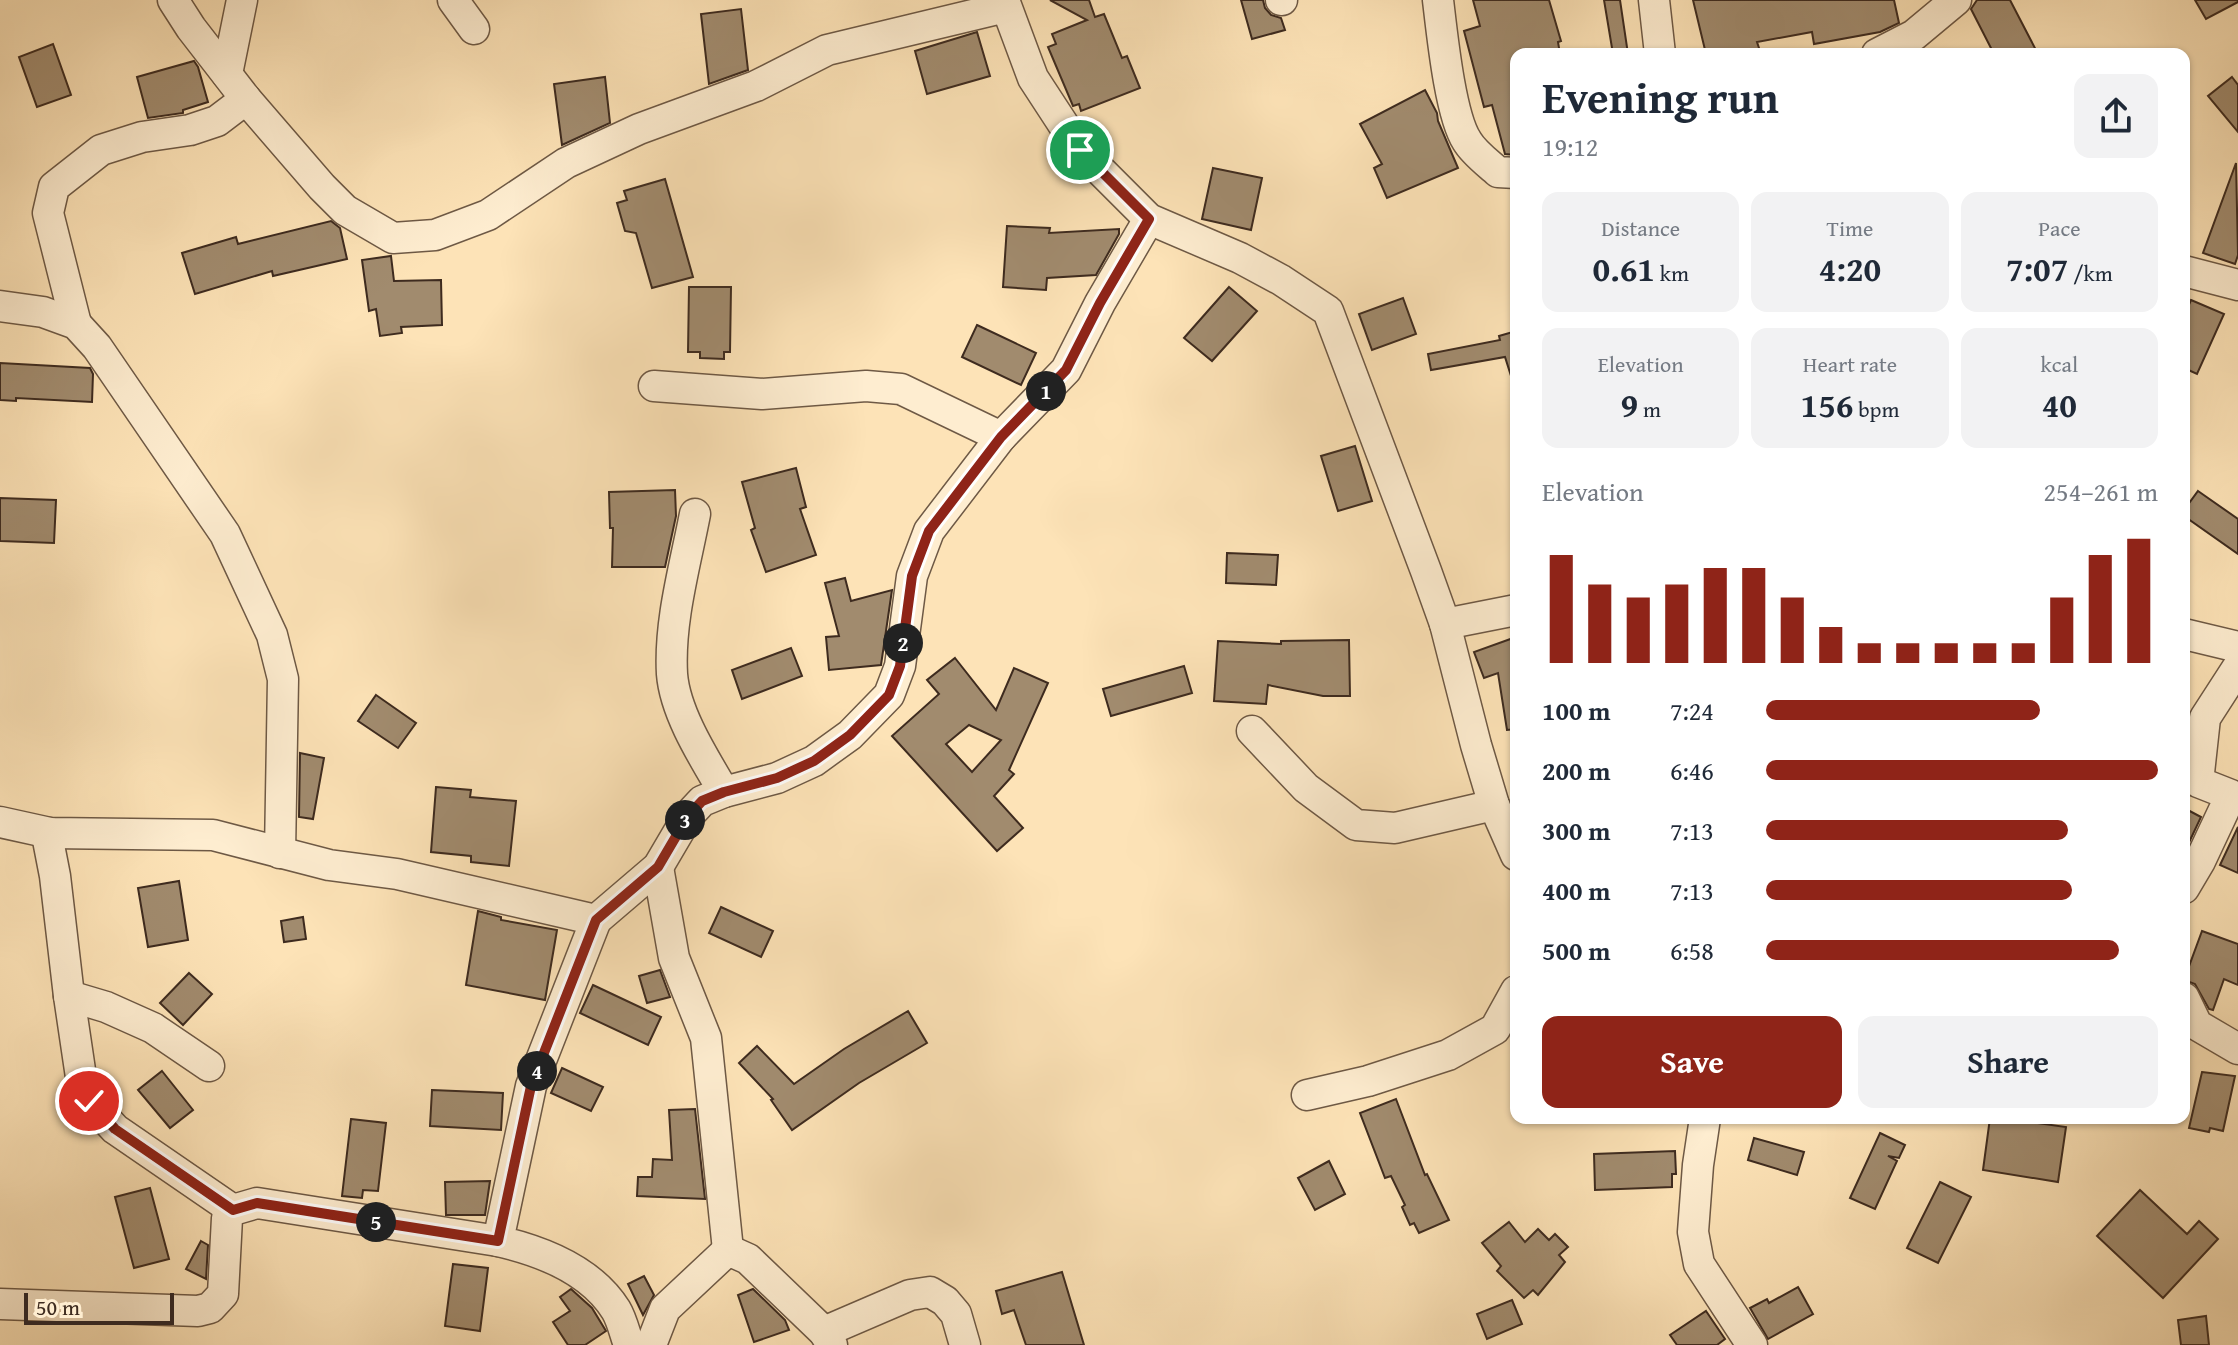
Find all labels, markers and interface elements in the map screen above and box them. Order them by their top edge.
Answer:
text: Evening run [1542,65,1779,129]
button: share [2074,74,2158,158]
pin [1046,116,1114,184]
text: 19:12 [1542,127,1598,166]
icon: arrive [1058,128,1102,172]
text: Distance [1601,212,1680,244]
text: Time [1827,212,1873,244]
text: Pace [2038,212,2080,244]
text: 0.61 [1592,244,1655,293]
text: 4:20 [1819,244,1881,293]
text: 7:07 [2006,244,2068,293]
text: km [1655,257,1689,289]
text: /km [2068,257,2113,289]
text: Elevation [1598,348,1684,380]
text: Heart rate [1803,348,1897,380]
text: kcal [2041,348,2078,380]
pin: 1 [1026,371,1066,411]
text: 1 [1040,375,1052,407]
text: 9 [1620,380,1638,429]
text: 156 [1801,380,1853,429]
text: 40 [2042,380,2077,429]
text: m [1638,393,1661,425]
text: bpm [1853,393,1899,425]
text: Elevation [1542,472,1644,511]
text: 254–261 m [2044,472,2158,511]
pin: 2 [883,623,923,663]
text: 2 [897,627,909,659]
text: 100 m [1542,691,1610,730]
text: 7:24 [1670,691,1714,730]
text: 200 m [1542,751,1610,790]
text: 6:46 [1670,751,1714,790]
pin: 3 [665,800,705,840]
text: 3 [679,804,691,836]
text: 300 m [1542,811,1610,850]
text: 7:13 [1670,811,1714,850]
text: 400 m [1542,871,1610,910]
text: 7:13 [1670,871,1714,910]
text: 500 m [1542,931,1610,970]
text: 6:58 [1670,931,1714,970]
button: Save [1542,1016,1842,1108]
button: Share [1858,1016,2158,1108]
pin: 4 [517,1051,557,1091]
text: 4 [531,1055,543,1087]
pin [55,1067,123,1135]
icon: check [67,1079,111,1123]
pin: 5 [356,1202,396,1242]
text: 5 [370,1206,382,1238]
scale bar [24,1289,174,1325]
text: 50 m [36,1291,80,1323]

